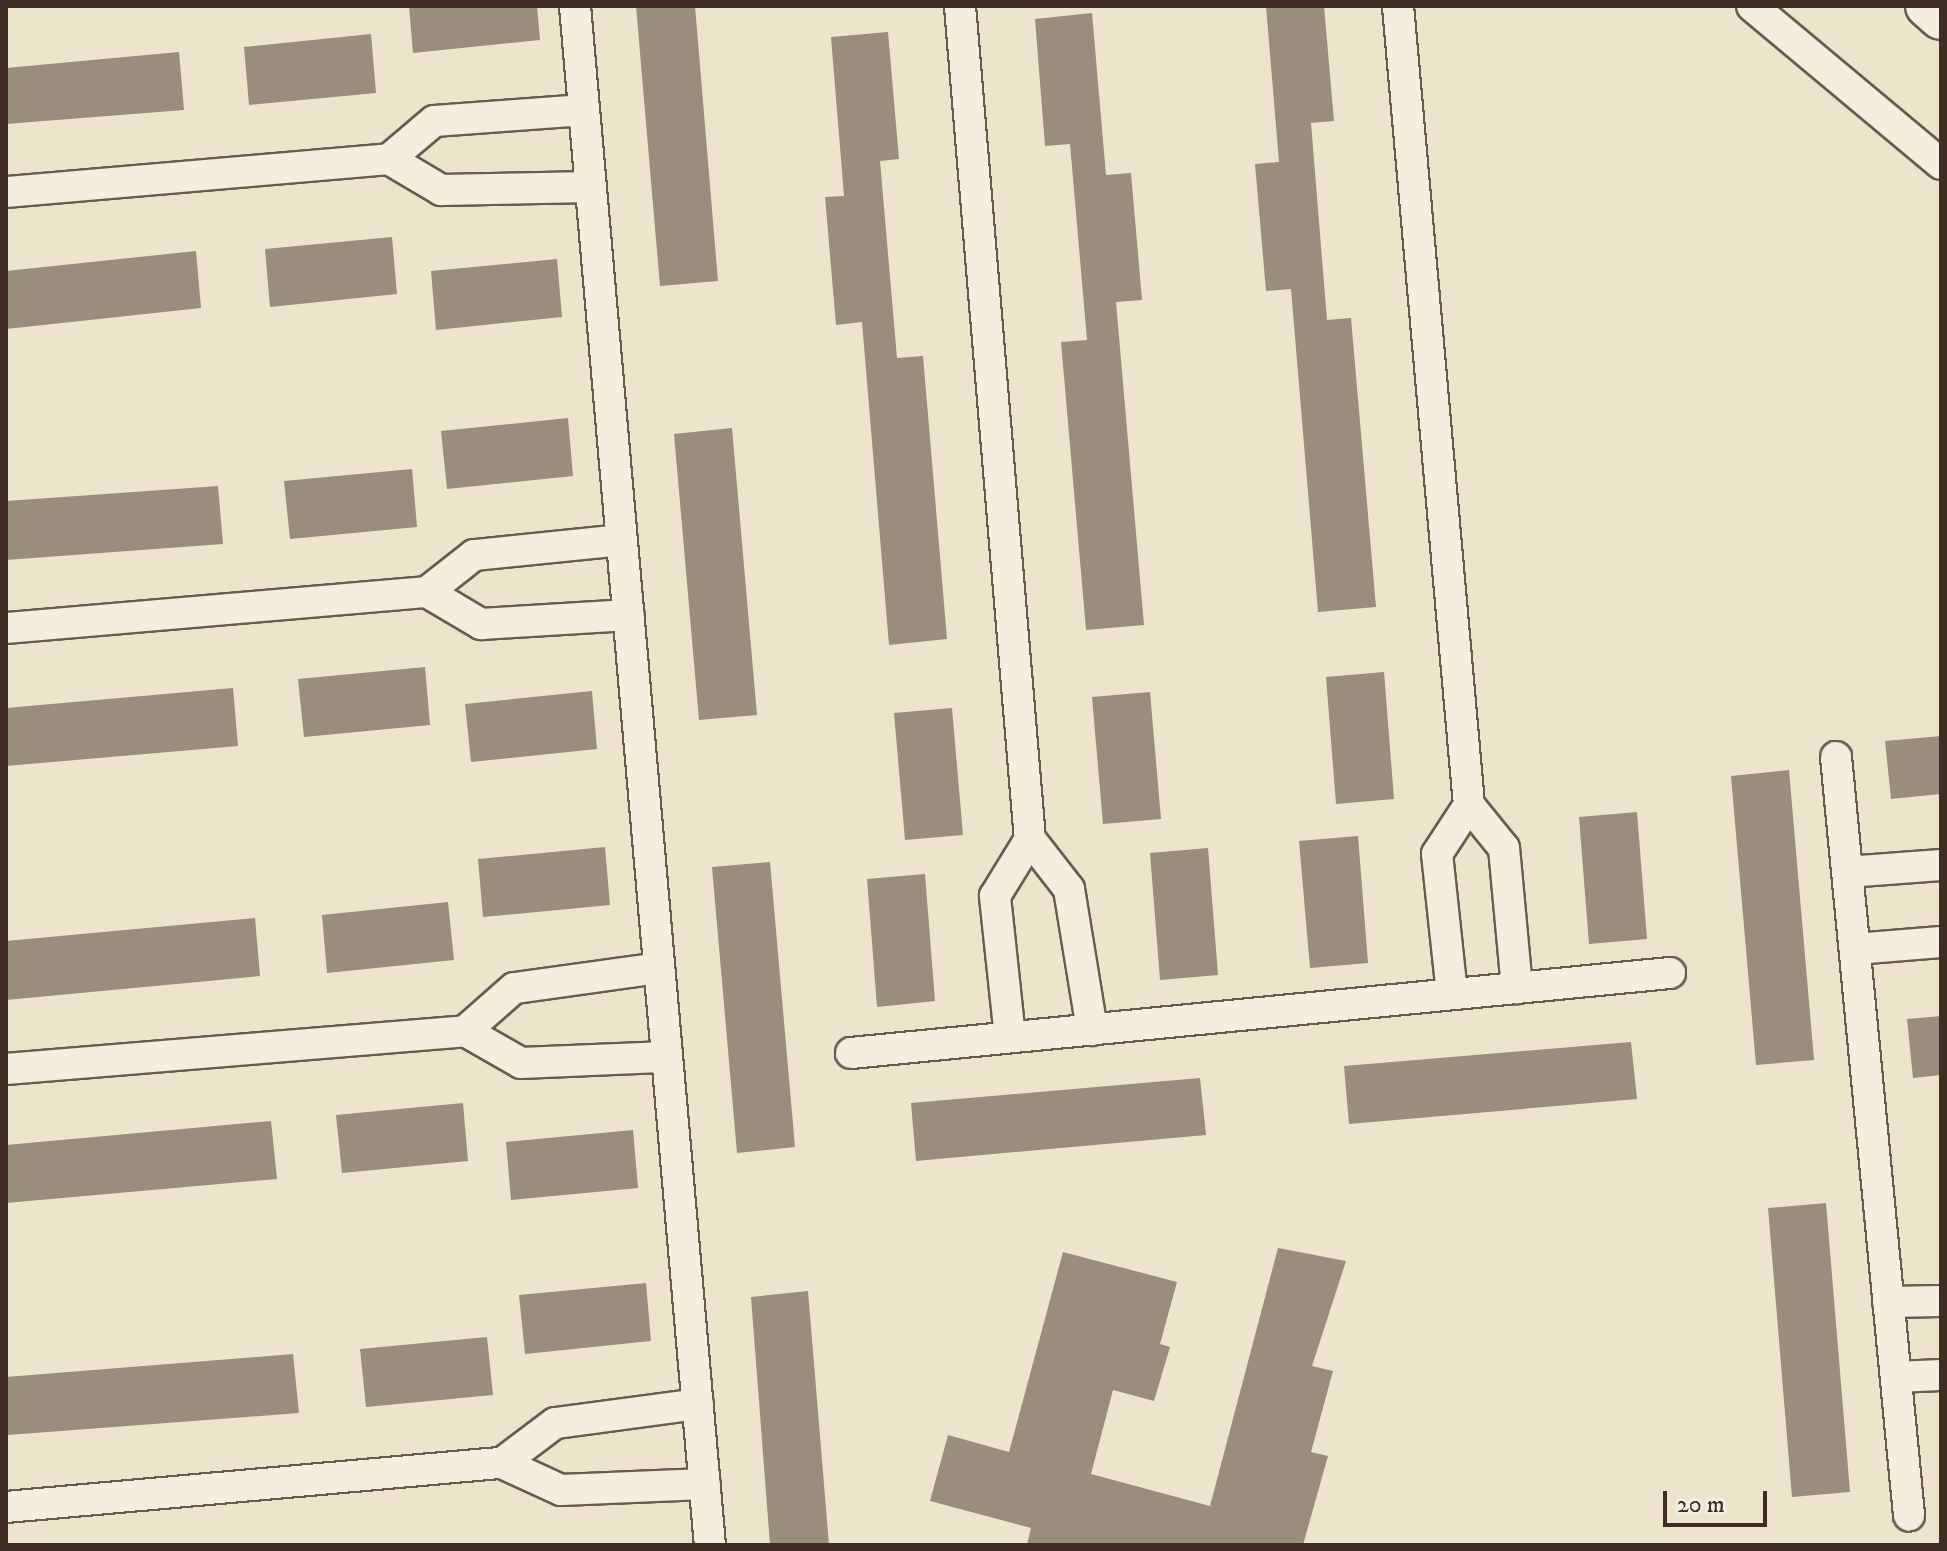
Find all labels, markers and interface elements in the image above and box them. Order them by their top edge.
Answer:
scale bar [1667,1475,1771,1525]
text: 20 m [1677,1490,1725,1520]

